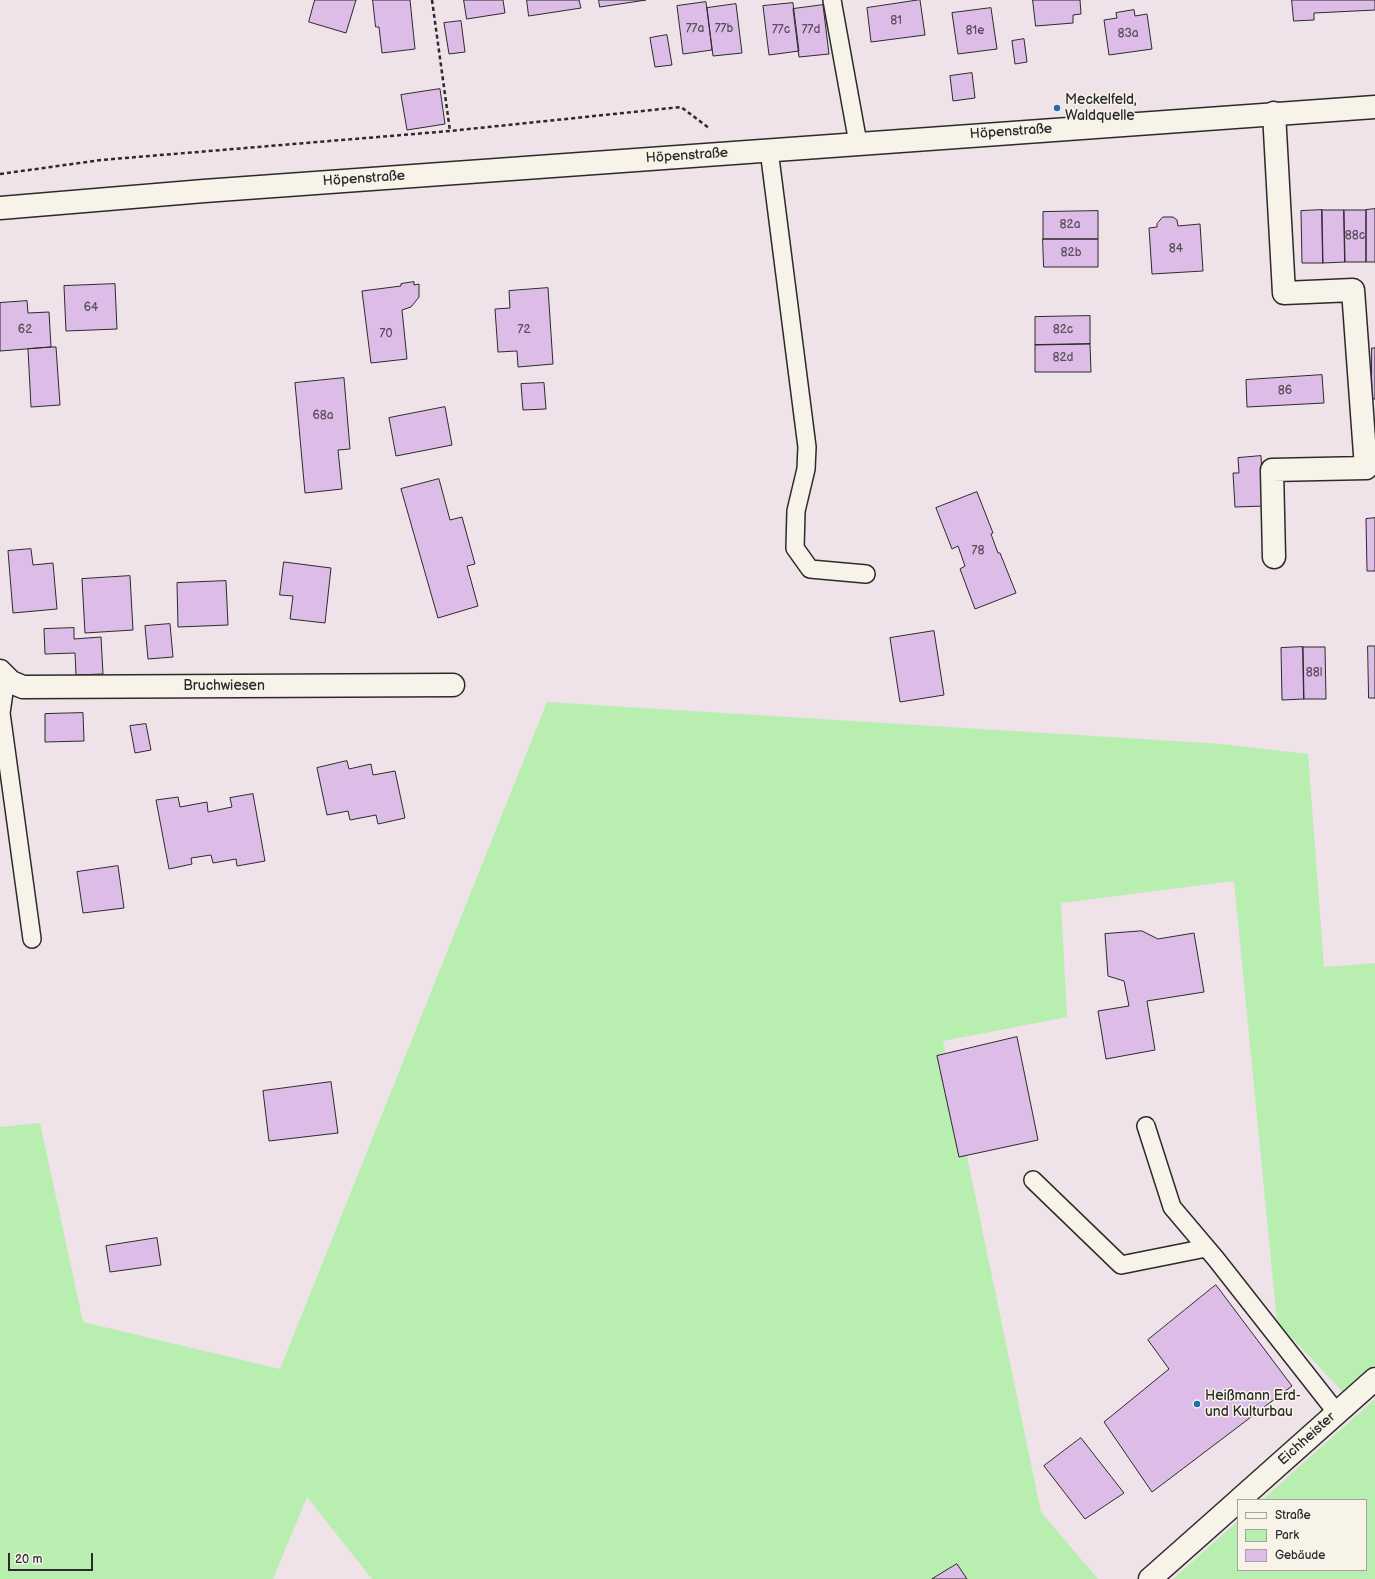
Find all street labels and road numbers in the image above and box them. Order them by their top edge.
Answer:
street label: Höpenstraße [969,121,1053,143]
street label: Höpenstraße [645,145,729,167]
street label: Höpenstraße [322,168,406,190]
street label: Bruchwiesen [183,678,265,694]
street label: Eichheister [1275,1409,1339,1469]

